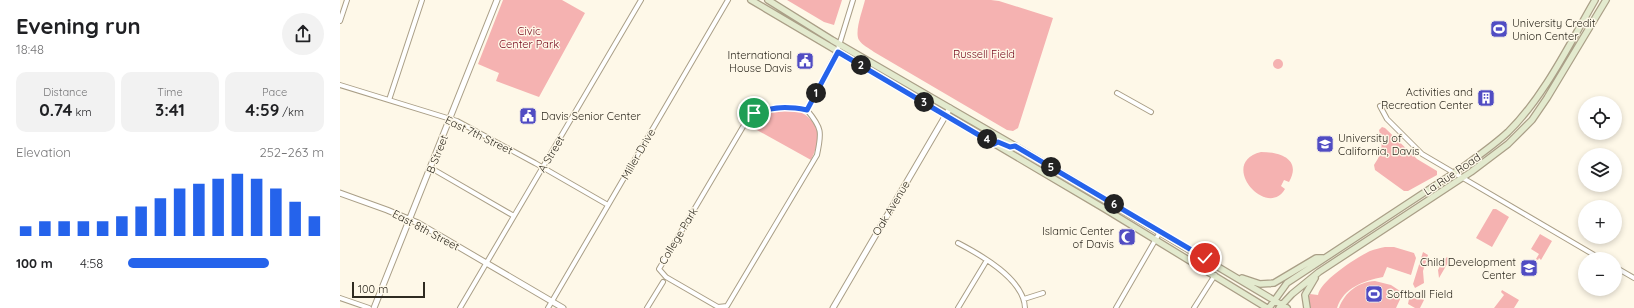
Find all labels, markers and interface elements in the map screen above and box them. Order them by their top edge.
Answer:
text: Evening run [16,12,141,40]
button: share [282,13,324,55]
place label: University Credit Union Center [1512,16,1596,43]
sports icon: University Credit Union Center [1489,19,1509,39]
park label: Civic Center Park [499,24,559,51]
text: 18:48 [16,41,44,57]
park label: Russell Field [953,47,1015,61]
place label: International House Davis [727,48,792,75]
public building icon: International House Davis [795,51,815,71]
pin: 2 [851,55,871,75]
text: 2 [858,58,864,72]
pin: 1 [806,83,826,103]
text: Distance [43,85,87,99]
text: Time [157,85,183,99]
text: Pace [262,85,287,99]
place label: Activities and Recreation Center [1381,85,1474,112]
text: 1 [814,86,818,100]
building icon: Activities and Recreation Center [1476,88,1496,108]
pin: 3 [914,92,934,112]
text: 3 [921,95,927,109]
pin [737,96,771,130]
map controls [1578,96,1622,296]
button: locate [1578,96,1622,140]
text: 0.74 [39,99,73,120]
text: 3:41 [155,99,185,120]
text: 4:59 [245,99,279,120]
icon: arrive [743,102,765,124]
text: km [73,105,91,119]
text: /km [279,105,304,119]
public building icon: Davis Senior Center [518,106,538,126]
place label: Davis Senior Center [541,109,641,123]
street label: East 7th Street [443,113,515,158]
street label: Miller Drive [618,126,658,182]
pin: 4 [977,129,997,149]
place label: University of California, Davis [1338,131,1419,158]
street label: B Street [423,132,451,175]
text: 4 [984,132,990,146]
street label: A Street [535,133,567,175]
school or university icon: University of California, Davis [1315,134,1335,154]
text: Elevation [16,144,71,160]
text: 252–263 m [259,144,324,160]
button: layers [1578,148,1622,192]
street label: La Rue Road [1421,150,1483,198]
pin: 5 [1041,157,1061,177]
text: 5 [1048,160,1054,174]
street label: Oak Avenue [869,178,913,238]
pin: 6 [1104,194,1124,214]
text: 6 [1111,197,1117,211]
button: + [1578,200,1622,244]
street label: College Park [655,205,701,267]
street label: East 8th Street [390,206,462,254]
place label: Islamic Center of Davis [1042,224,1115,251]
mosque icon: Islamic Center of Davis [1117,227,1137,247]
pin [1188,241,1222,275]
icon: check [1194,247,1216,269]
button: − [1578,252,1622,296]
text: 100 m [16,255,53,271]
text: 4:58 [80,255,103,271]
place label: Child Development Center [1420,255,1517,282]
school or university icon: Child Development Center [1519,258,1539,278]
scale bar [352,280,425,299]
text: 100 m [358,282,388,296]
sports icon: Softball Field [1364,284,1384,304]
place label: Softball Field [1387,287,1453,301]

